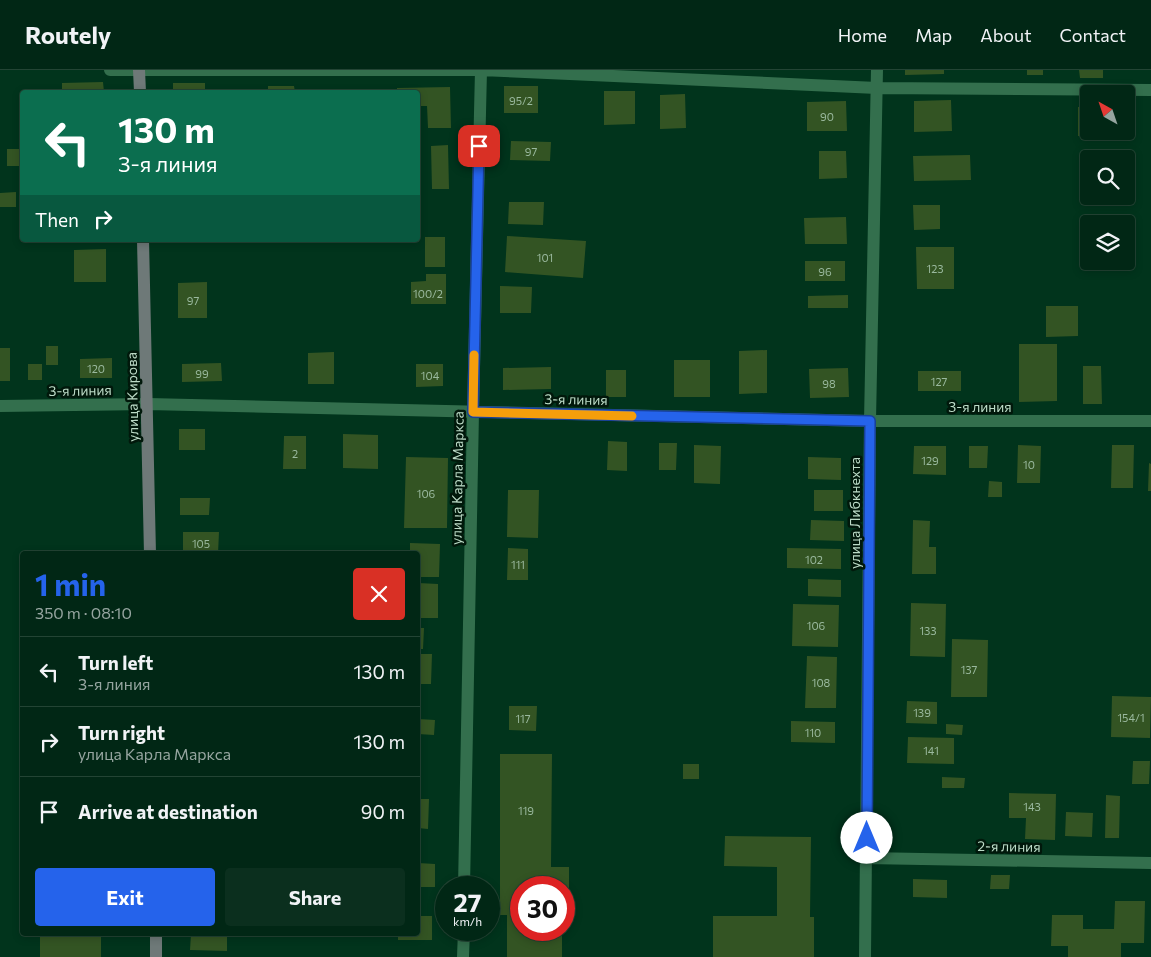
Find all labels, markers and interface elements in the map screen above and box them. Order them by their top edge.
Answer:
text: Routely [25,20,111,49]
text: Home [838,24,887,46]
text: Map [915,24,952,46]
text: About [980,24,1032,46]
text: Contact [1060,24,1126,46]
north arrow [1080,85,1135,140]
map controls [1080,85,1135,270]
house number: 95/2 [509,94,533,107]
text: 130 m [118,107,215,150]
icon: left [35,110,100,175]
house number: 90 [820,110,834,123]
pin [458,125,500,167]
icon: arrive [465,132,493,160]
house number: 97 [525,145,537,158]
text: 3-я линия [118,150,218,177]
button: search [1080,150,1135,205]
icon: right [89,205,117,233]
text: Then [35,208,79,231]
button: layers [1080,215,1135,270]
house number: 101 [537,251,553,264]
house number: 123 [926,262,944,275]
house number: 96 [818,265,832,278]
house number: 100/2 [413,287,443,300]
house number: 97 [187,294,199,307]
street label: улица Кирова [123,352,141,442]
house number: 120 [87,362,105,375]
house number: 99 [195,367,209,380]
house number: 104 [421,369,440,382]
house number: 127 [931,375,947,388]
house number: 98 [822,377,836,390]
street label: 3-я линия [48,381,112,399]
street label: 3-я линия [544,390,608,408]
street label: 3-я линия [948,398,1012,415]
street label: улица Карла Маркса [447,411,467,545]
house number: 2 [292,447,298,460]
house number: 129 [921,454,939,467]
street label: улица Либкнехта [846,457,863,569]
house number: 10 [1023,458,1035,471]
house number: 106 [417,487,436,500]
house number: 105 [192,537,210,550]
house number: 102 [805,553,823,566]
house number: 111 [511,558,525,571]
text: 1 min [35,565,106,602]
button: close [353,568,405,620]
text: 350 m · 08:10 [35,603,132,622]
house number: 106 [807,619,826,632]
house number: 133 [919,624,937,637]
text: Turn left [78,651,153,674]
icon: left [35,658,63,686]
text: 130 m [353,660,405,683]
house number: 137 [961,663,978,676]
text: 3-я линия [78,674,150,693]
house number: 108 [812,676,831,689]
house number: 139 [913,706,931,719]
house number: 154/1 [1117,711,1145,724]
house number: 117 [515,712,531,725]
text: Turn right [78,721,165,744]
house number: 110 [805,726,821,739]
icon: right [35,728,63,756]
text: 130 m [353,730,405,753]
text: улица Карла Маркса [78,744,231,763]
house number: 141 [923,744,939,757]
icon: arrive [35,798,63,826]
text: Arrive at destination [78,800,258,823]
text: 90 m [361,800,405,823]
house number: 143 [1023,800,1041,813]
house number: 119 [518,804,534,817]
position arrow [840,811,892,863]
street label: 2-я линия [977,837,1041,855]
button: Exit [35,868,215,926]
button: Share [225,868,405,926]
speed limit sign: 30 [510,876,575,941]
text: 27 [454,887,481,917]
text: km/h [453,914,482,928]

